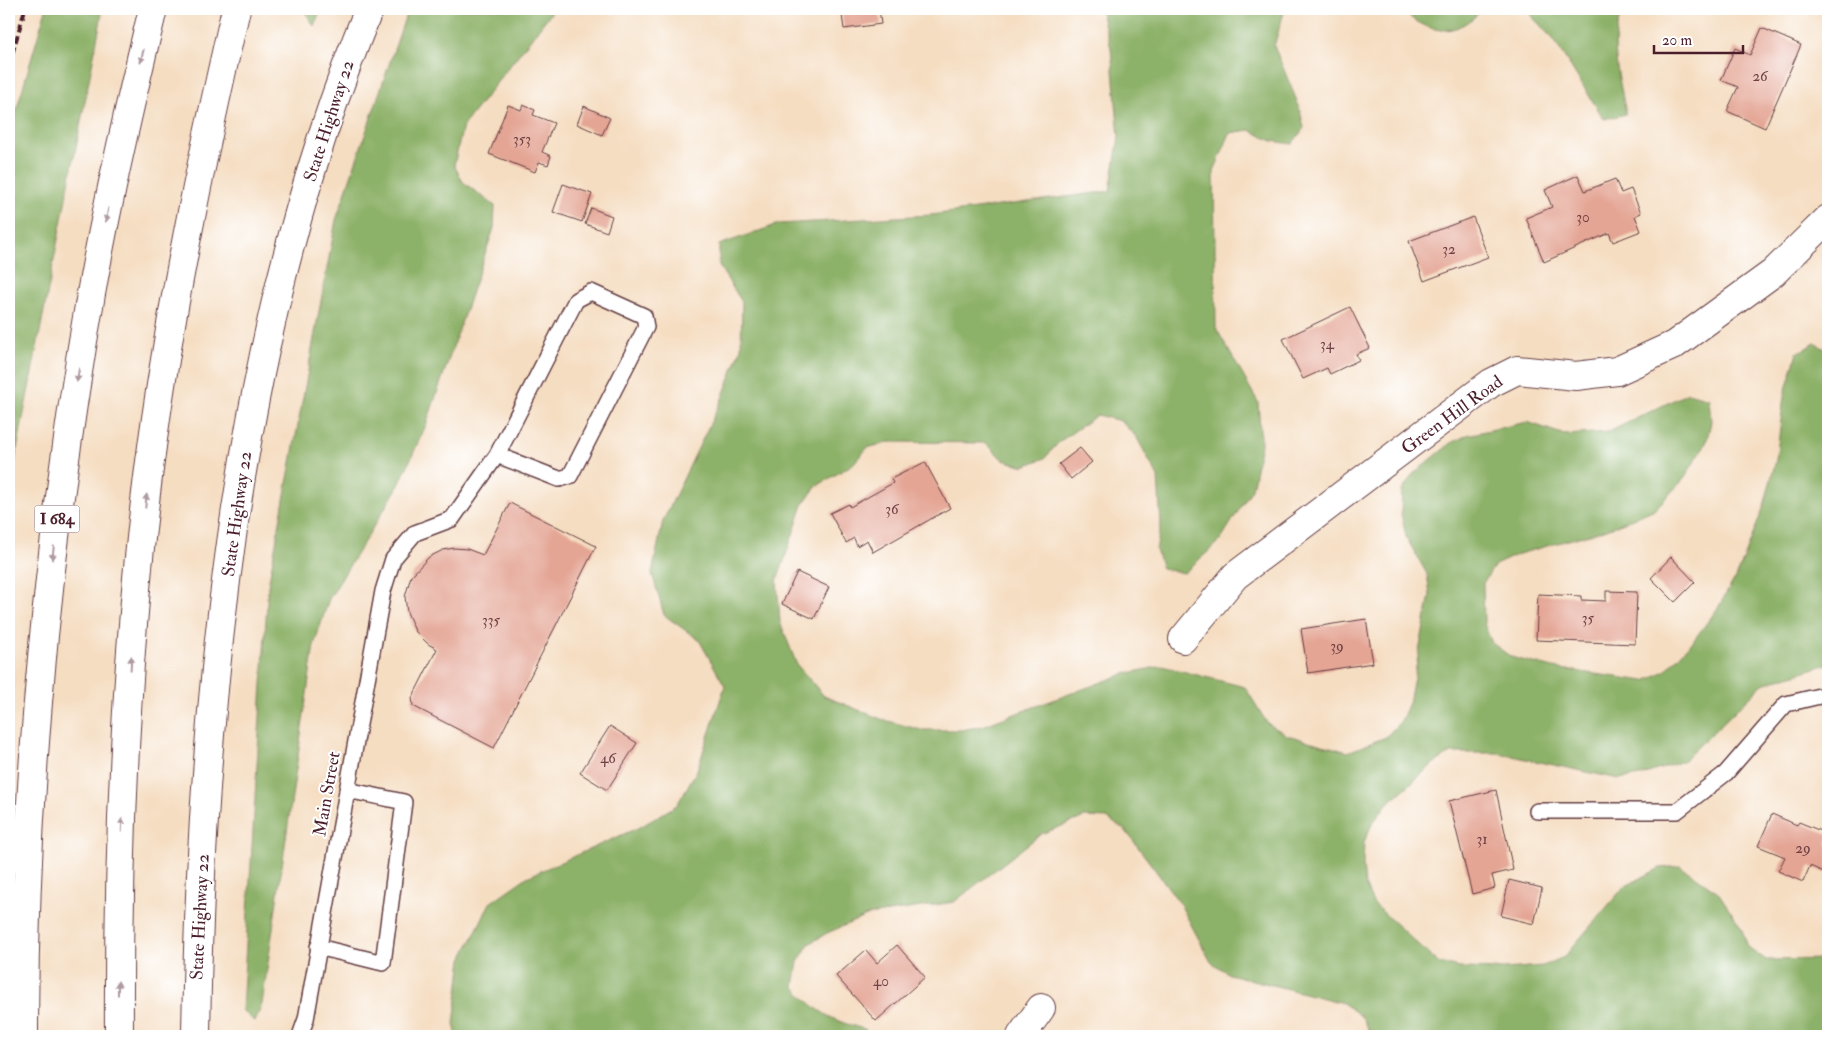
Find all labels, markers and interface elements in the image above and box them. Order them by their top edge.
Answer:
scale bar [1654,22,1743,54]
text: 20 m [1662,31,1692,50]
one-way arrow [138,49,146,64]
street label: State Highway 22 [299,57,359,185]
house number: 26 [1752,67,1769,86]
house number: 353 [513,130,531,149]
one-way arrow [102,207,110,223]
house number: 30 [1576,208,1590,227]
house number: 32 [1442,240,1456,259]
house number: 34 [1320,335,1335,354]
one-way arrow [74,367,82,383]
street label: Green Hill Road [1397,370,1507,460]
street label: State Highway 22 [217,450,257,578]
one-way arrow [142,493,150,509]
house number: 36 [885,500,900,519]
road number: I 684 [34,506,80,532]
one-way arrow [49,545,57,561]
house number: 35 [1582,609,1595,628]
house number: 335 [482,611,500,630]
house number: 39 [1330,637,1344,656]
one-way arrow [127,655,135,671]
house number: 46 [600,749,617,768]
street label: Main Street [308,750,346,838]
one-way arrow [118,817,126,833]
house number: 31 [1476,830,1488,849]
house number: 29 [1795,839,1811,858]
street label: State Highway 22 [185,853,215,981]
house number: 40 [873,972,889,991]
one-way arrow [114,979,122,995]

